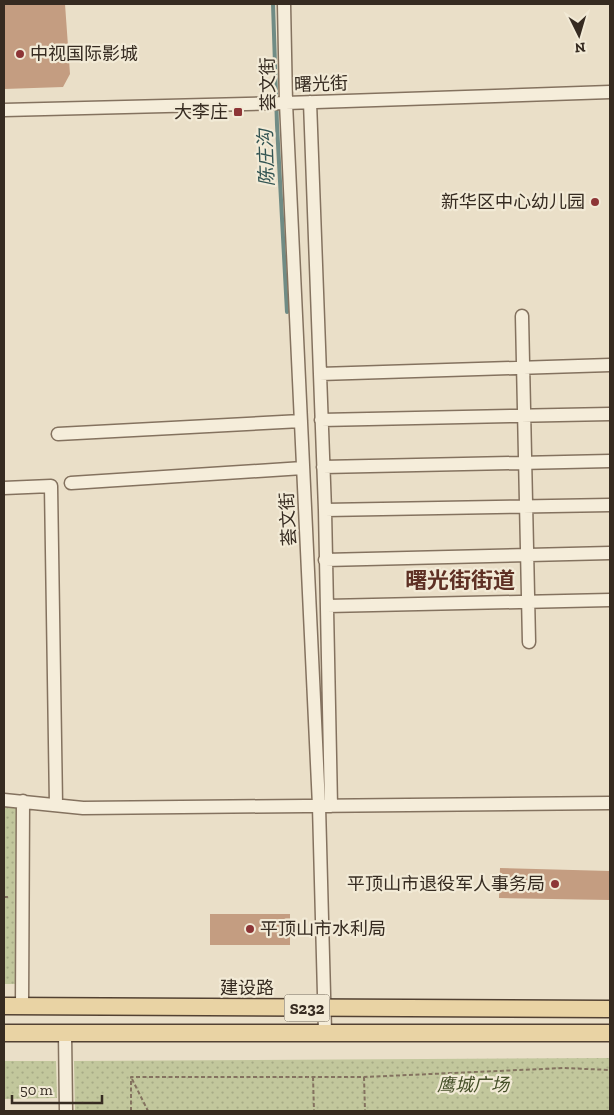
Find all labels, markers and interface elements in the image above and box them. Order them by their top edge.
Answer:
north arrow [554,10,604,60]
text: N [574,39,586,56]
place label: 中视国际影城 [30,43,138,65]
marker: 中视国际影城 [14,48,26,60]
street label: 荟文街 [257,57,279,111]
street label: 曙光街 [294,72,348,96]
place label: 大李庄 [174,101,228,123]
marker: 大李庄 [232,106,244,118]
water label: 陈庄沟 [253,127,278,187]
place label: 新华区中心幼儿园 [441,191,585,213]
marker: 新华区中心幼儿园 [589,196,601,208]
street label: 荟文街 [276,491,300,547]
district label: 曙光街街道 [405,567,515,594]
place label: 平顶山市退役军人事务局 [347,873,545,895]
marker: 平顶山市退役军人事务局 [549,878,561,890]
place label: 平顶山市水利局 [260,918,386,940]
marker: 平顶山市水利局 [244,923,256,935]
street label: 建设路 [220,977,274,999]
road number: S232 [284,994,330,1021]
scale bar [12,1072,102,1104]
park label: 鹰城广场 [437,1074,511,1096]
text: 50 m [20,1081,53,1099]

